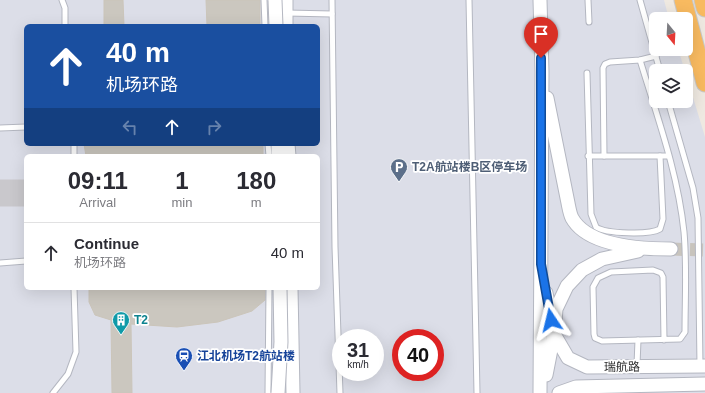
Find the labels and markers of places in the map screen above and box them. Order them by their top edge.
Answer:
pin [524,17,558,58]
parking icon: T2A航站楼B区停车场 [389,157,409,182]
place label: T2A航站楼B区停车场 [412,160,527,174]
building icon: T2 [111,310,131,335]
place label: T2 [134,313,148,327]
station icon: 江北机场T2航站楼 [174,346,194,371]
place label: 江北机场T2航站楼 [197,349,295,363]

